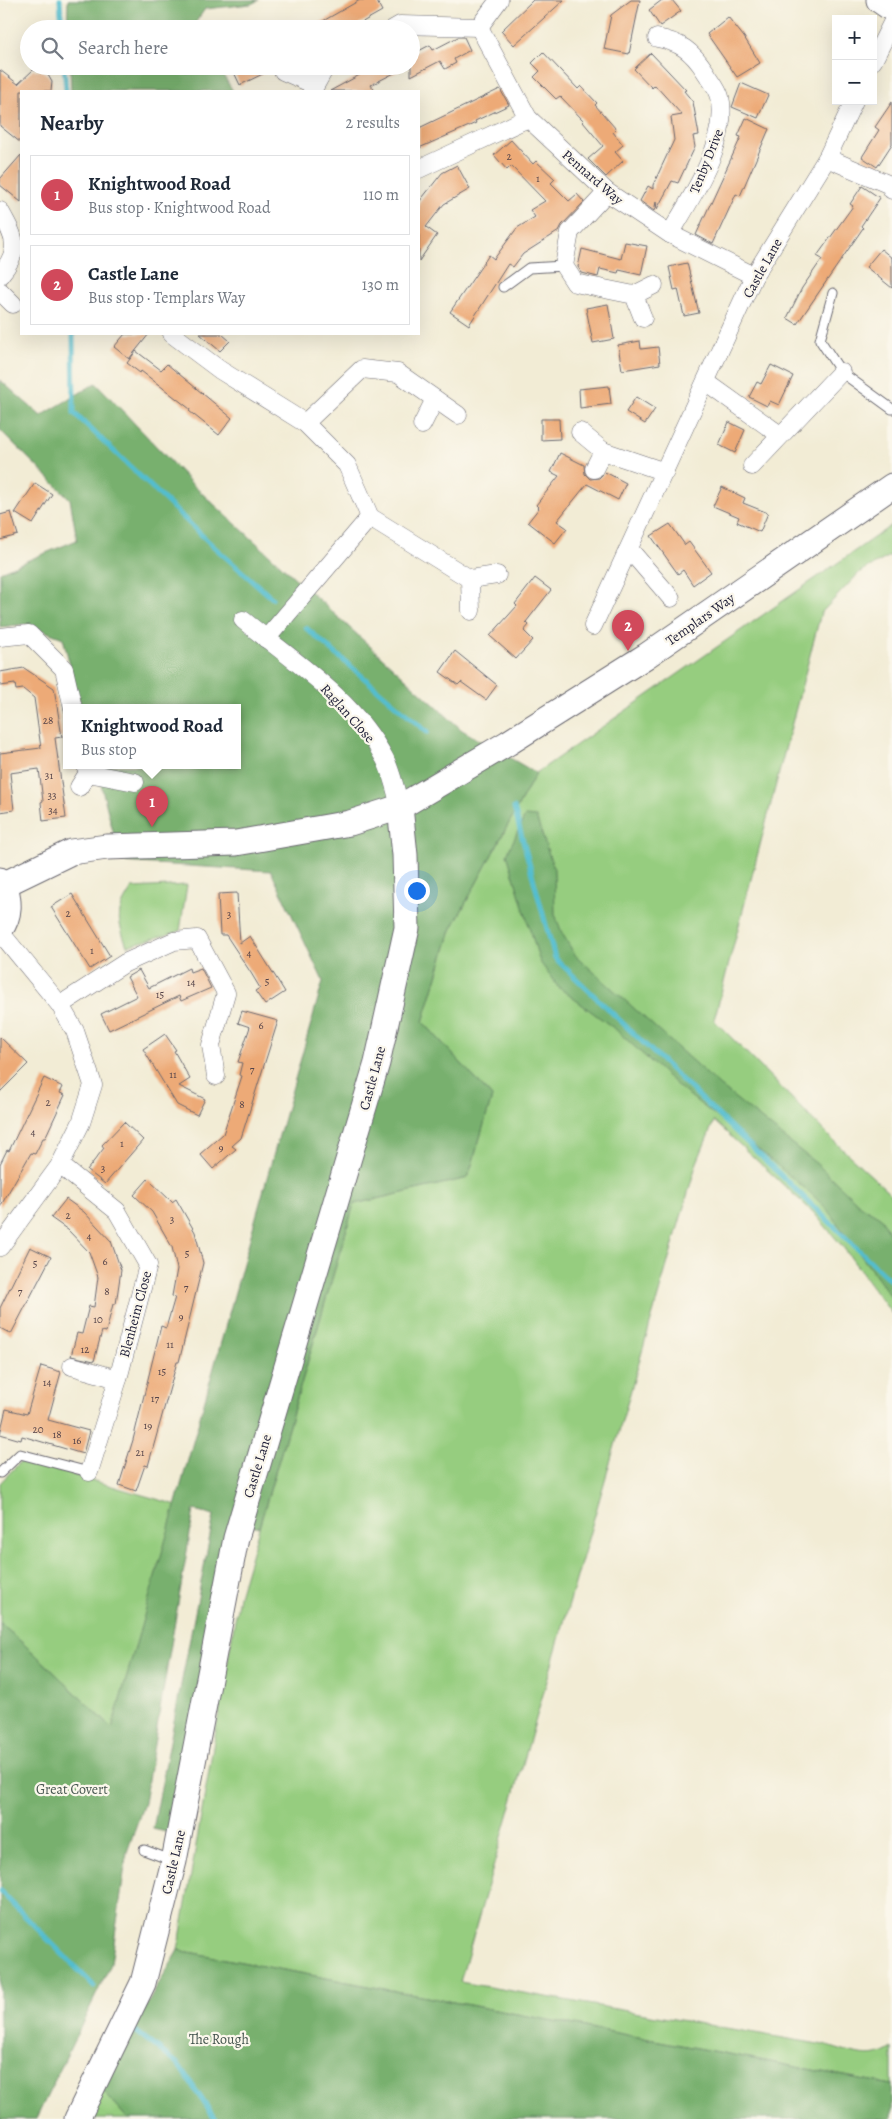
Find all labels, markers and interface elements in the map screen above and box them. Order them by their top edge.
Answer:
map controls [832,15,877,105]
button: + [832,15,877,60]
search box [20,20,420,75]
icon: search [38,34,66,62]
text: Search here [78,35,168,61]
button: − [832,60,877,105]
text: Nearby [40,109,103,137]
text: 2 results [345,112,400,134]
street label: Tenby Drive [685,126,728,196]
street label: Pennard Way [558,146,628,210]
house number: 2 [506,149,512,164]
text: Knightwood Road [88,171,231,197]
house number: 1 [536,171,540,186]
text: 1 [54,184,60,206]
text: 110 m [363,184,399,206]
text: Bus stop · Knightwood Road [88,197,271,219]
street label: Castle Lane [738,235,787,302]
text: Castle Lane [88,261,179,287]
text: 2 [53,274,61,296]
text: 130 m [362,274,399,296]
text: Bus stop · Templars Way [88,287,245,309]
street label: Templars Way [662,588,739,650]
pin: 2 [612,610,644,651]
street label: Raglan Close [316,680,379,747]
popup [63,704,241,769]
house number: 28 [43,713,53,728]
text: Knightwood Road [81,713,223,739]
text: Bus stop [81,739,137,761]
house number: 31 [45,768,53,783]
pin: 1 [136,786,168,827]
house number: 33 [47,788,57,803]
house number: 34 [48,803,58,818]
your location [404,878,430,904]
house number: 2 [65,906,71,921]
house number: 3 [227,907,231,922]
house number: 1 [90,943,94,958]
house number: 4 [247,946,252,961]
house number: 5 [265,974,270,989]
house number: 14 [187,975,195,990]
house number: 15 [156,987,165,1002]
house number: 6 [258,1018,264,1033]
street label: Castle Lane [355,1044,390,1112]
house number: 7 [250,1062,255,1077]
house number: 11 [169,1067,177,1082]
house number: 2 [45,1095,51,1110]
house number: 8 [239,1097,245,1112]
house number: 4 [31,1125,36,1140]
house number: 1 [120,1136,124,1151]
house number: 9 [218,1140,224,1155]
house number: 3 [101,1161,105,1176]
house number: 2 [65,1208,71,1223]
house number: 3 [170,1212,174,1227]
house number: 4 [87,1229,92,1244]
house number: 5 [185,1246,190,1261]
house number: 6 [102,1254,108,1269]
house number: 5 [33,1256,38,1271]
street label: Blenheim Close [115,1269,156,1360]
house number: 7 [184,1280,189,1295]
house number: 7 [18,1284,23,1299]
house number: 8 [104,1284,110,1299]
house number: 9 [178,1309,184,1324]
house number: 10 [93,1312,103,1327]
house number: 11 [166,1337,174,1352]
house number: 12 [81,1342,90,1357]
house number: 15 [158,1364,167,1379]
house number: 14 [43,1375,51,1390]
house number: 17 [151,1391,160,1406]
house number: 19 [144,1418,152,1433]
house number: 20 [32,1422,44,1437]
house number: 18 [52,1427,62,1442]
street label: Castle Lane [239,1432,276,1500]
house number: 16 [73,1433,81,1448]
house number: 21 [136,1445,145,1460]
park label: Great Covert [36,1780,108,1799]
street label: Castle Lane [157,1828,190,1896]
park label: The Rough [189,2030,250,2049]

